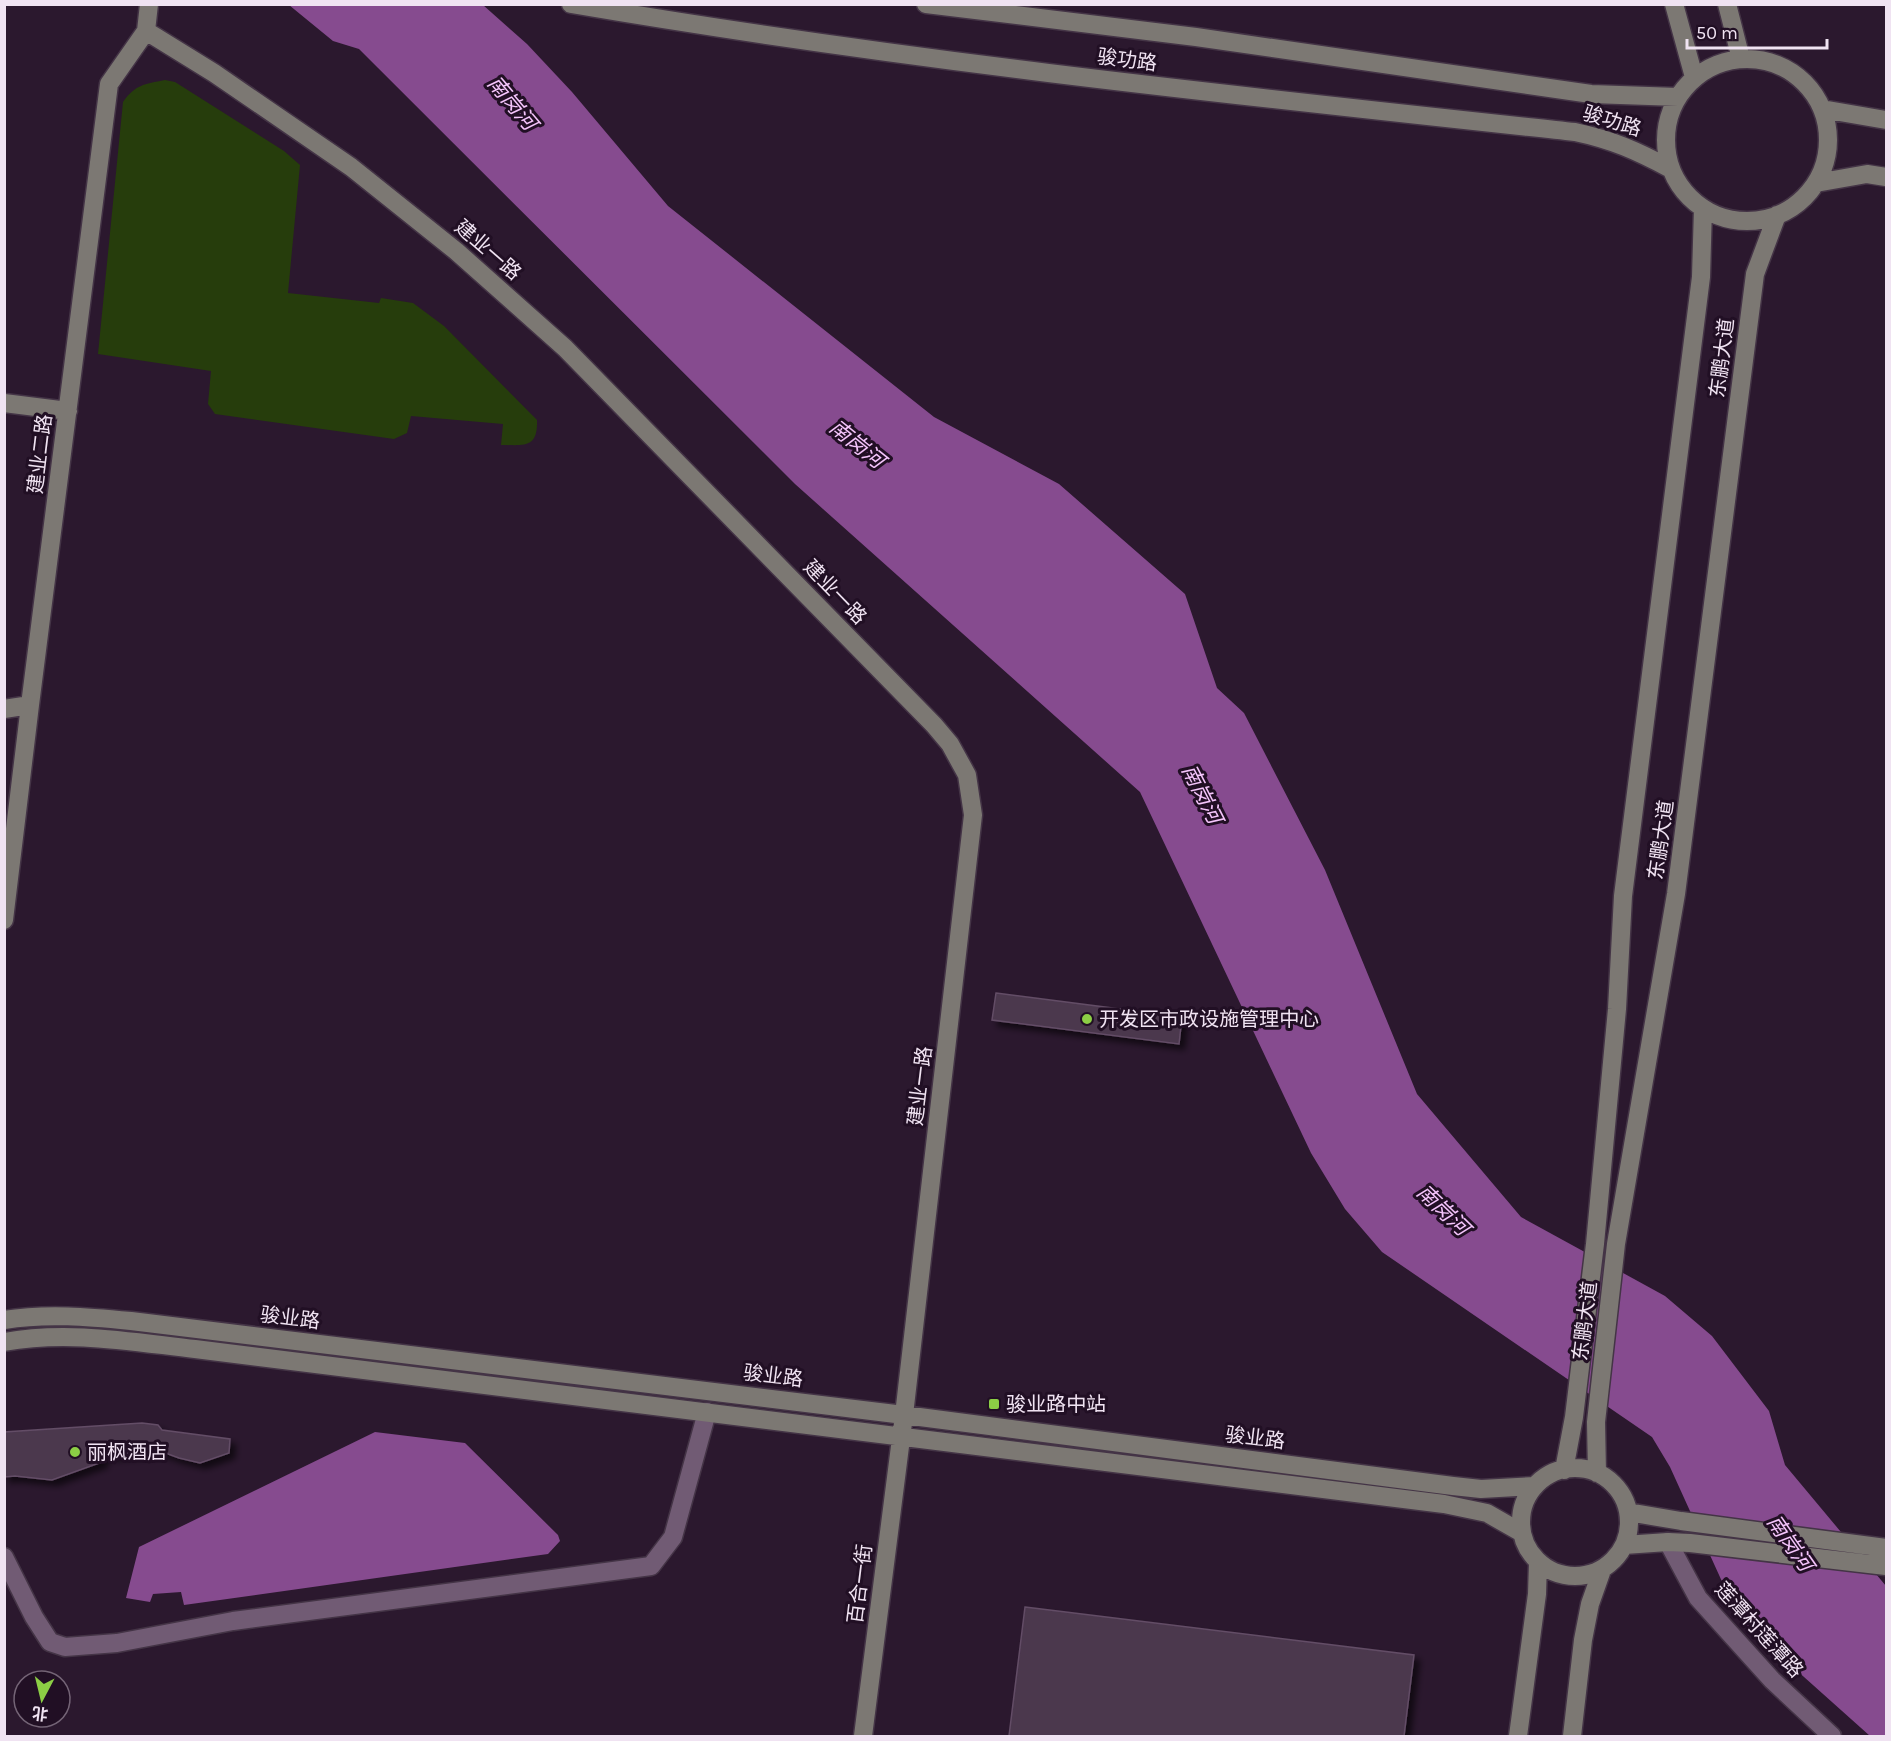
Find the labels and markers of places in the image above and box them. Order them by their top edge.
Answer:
place label: 开发区市政设施管理中心 [1099,1008,1319,1031]
marker: 开发区市政设施管理中心 [1080,1012,1094,1026]
place label: 骏业路中站 [1006,1393,1106,1416]
marker: 骏业路中站 [987,1397,1001,1411]
place label: 丽枫酒店 [87,1441,167,1464]
marker: 丽枫酒店 [68,1445,82,1459]

